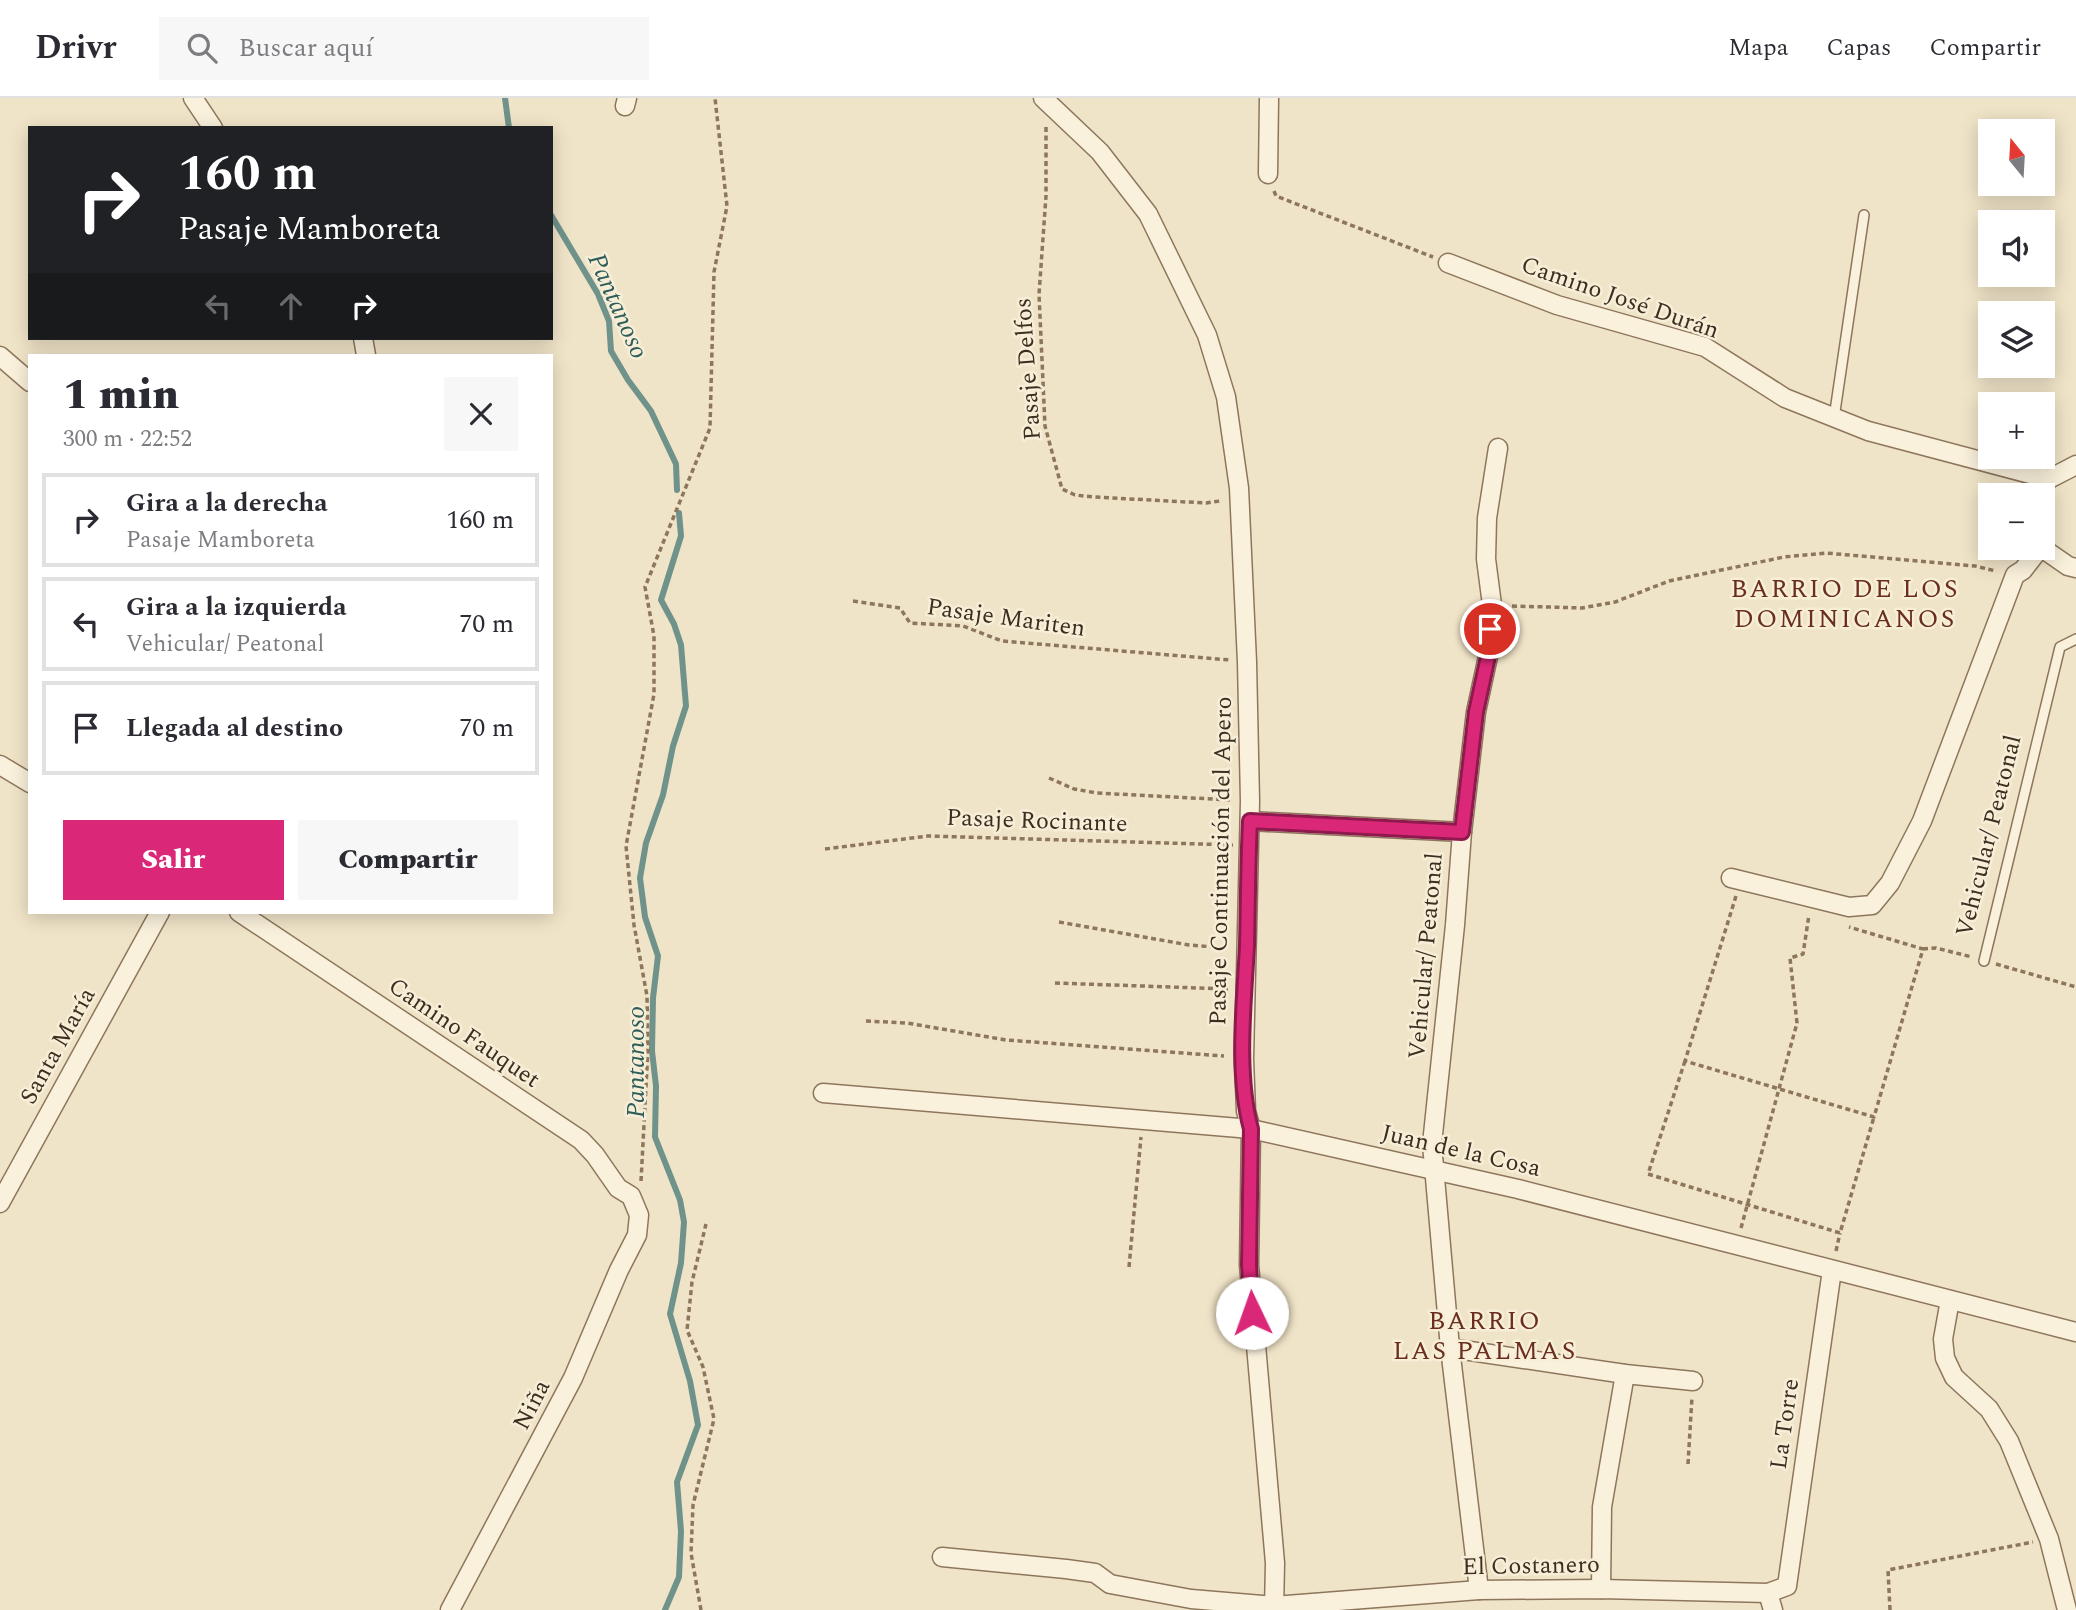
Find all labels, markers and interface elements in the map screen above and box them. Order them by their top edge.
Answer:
search box [159,17,649,80]
text: Drivr [35,23,117,73]
text: Buscar aquí [239,28,373,68]
icon: search [183,29,221,67]
text: Mapa [1728,30,1788,66]
text: Capas [1826,30,1891,66]
text: Compartir [1929,30,2041,66]
north arrow [1978,119,2054,196]
map controls [1978,119,2055,560]
text: 160 m [178,137,317,212]
icon: right [63,154,154,245]
text: Pasaje Mamboreta [178,205,441,254]
button: sound [1978,210,2055,287]
water label: Pantanoso [577,246,659,366]
street label: Camino José Durán [1516,247,1724,349]
icon: left [199,287,237,325]
icon: ahead [272,287,310,325]
icon: right [345,287,383,325]
street label: Pasaje Delfos [1005,297,1051,441]
button: layers [1978,301,2055,378]
text: 1 min [63,364,179,427]
button: close [444,377,518,451]
button: + [1978,392,2055,469]
text: 300 m · 22:52 [63,422,192,457]
text: Gira a la derecha [126,483,328,523]
button: − [1978,483,2055,560]
text: 160 m [446,500,514,540]
icon: right [67,501,105,539]
text: Pasaje Mamboreta [126,523,315,558]
district label: BARRIO DE LOS DOMINICANOS [1731,569,1959,639]
text: Gira a la izquierda [126,587,347,627]
street label: Pasaje Mariten [924,589,1088,647]
pin [1460,599,1520,659]
text: 70 m [459,604,514,644]
icon: left [67,605,105,643]
icon: arrive [1471,610,1509,648]
text: Vehicular/ Peatonal [126,627,324,662]
street label: Pasaje Continuación del Apero [1200,696,1242,1026]
text: Llegada al destino [126,708,343,748]
text: 70 m [459,708,514,748]
icon: arrive [67,709,105,747]
street label: Vehicular/ Peatonal [1947,731,2031,941]
street label: Pasaje Rocinante [946,800,1128,842]
button: Salir [63,820,284,900]
button: Compartir [298,820,518,900]
street label: Vehicular/ Peatonal [1399,851,1453,1061]
street label: Camino Fauquet [381,969,547,1097]
street label: Santa María [11,981,105,1111]
water label: Pantanoso [616,1006,656,1118]
street label: Juan de la Cosa [1378,1115,1545,1187]
position arrow [1215,1276,1289,1350]
district label: BARRIO LAS PALMAS [1393,1301,1577,1371]
street label: Niña [504,1373,560,1436]
street label: La Torre [1761,1376,1809,1472]
street label: El Costanero [1462,1547,1600,1585]

